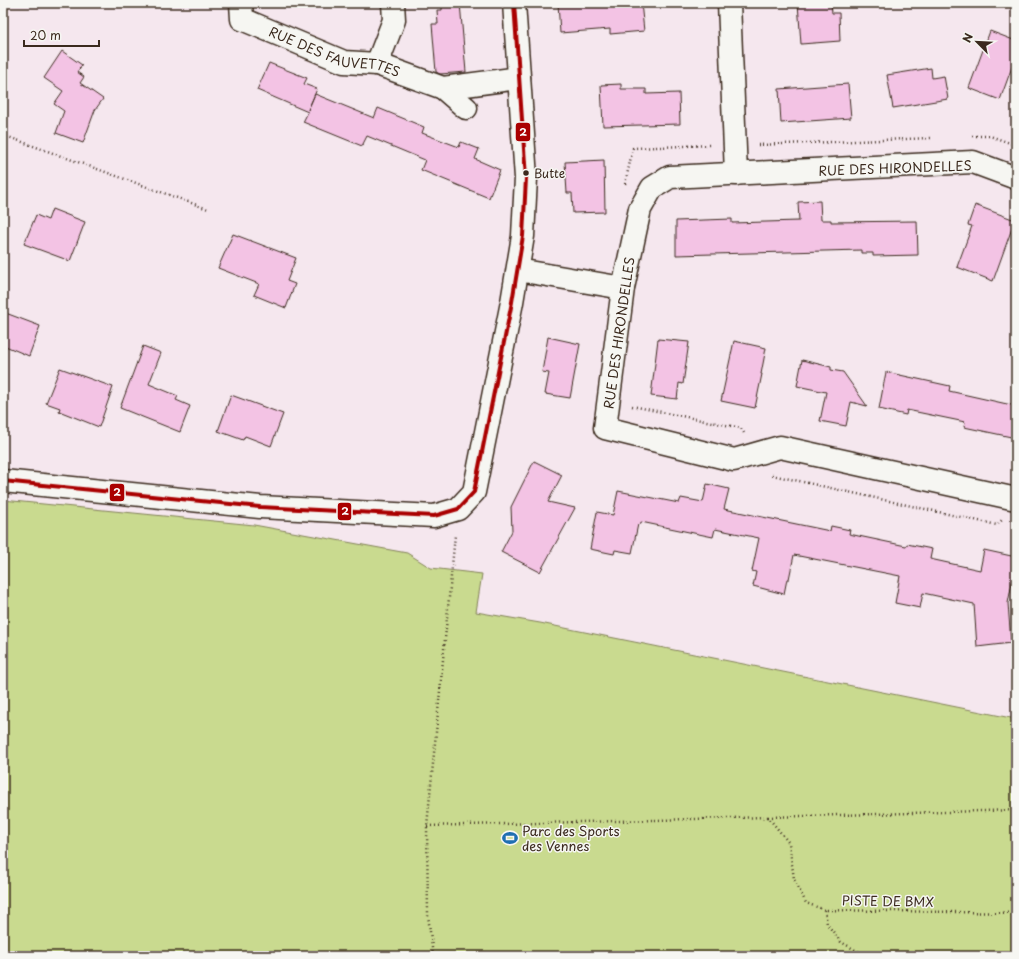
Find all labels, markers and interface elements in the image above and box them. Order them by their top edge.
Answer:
street label: RUE DES FAUVETTES [266,21,403,81]
scale bar [24,22,99,48]
north arrow [957,22,997,62]
text: 20 m [30,26,61,44]
text: N [958,30,977,45]
line badge: 2 [515,122,531,142]
text: 2 [519,123,527,140]
street label: RUE DES HIRONDELLES [818,155,972,180]
place label: Butte [534,164,565,182]
marker: Butte [521,168,531,178]
street label: RUE DES HIRONDELLES [598,256,639,410]
line badge: 2 [109,483,125,502]
text: 2 [113,483,121,500]
line badge: 2 [337,502,352,521]
text: 2 [341,502,349,519]
place label: Parc des Sports des Vennes [522,821,620,855]
sports icon: Parc des Sports des Vennes [501,829,519,847]
street label: PISTE DE BMX [842,890,935,911]

